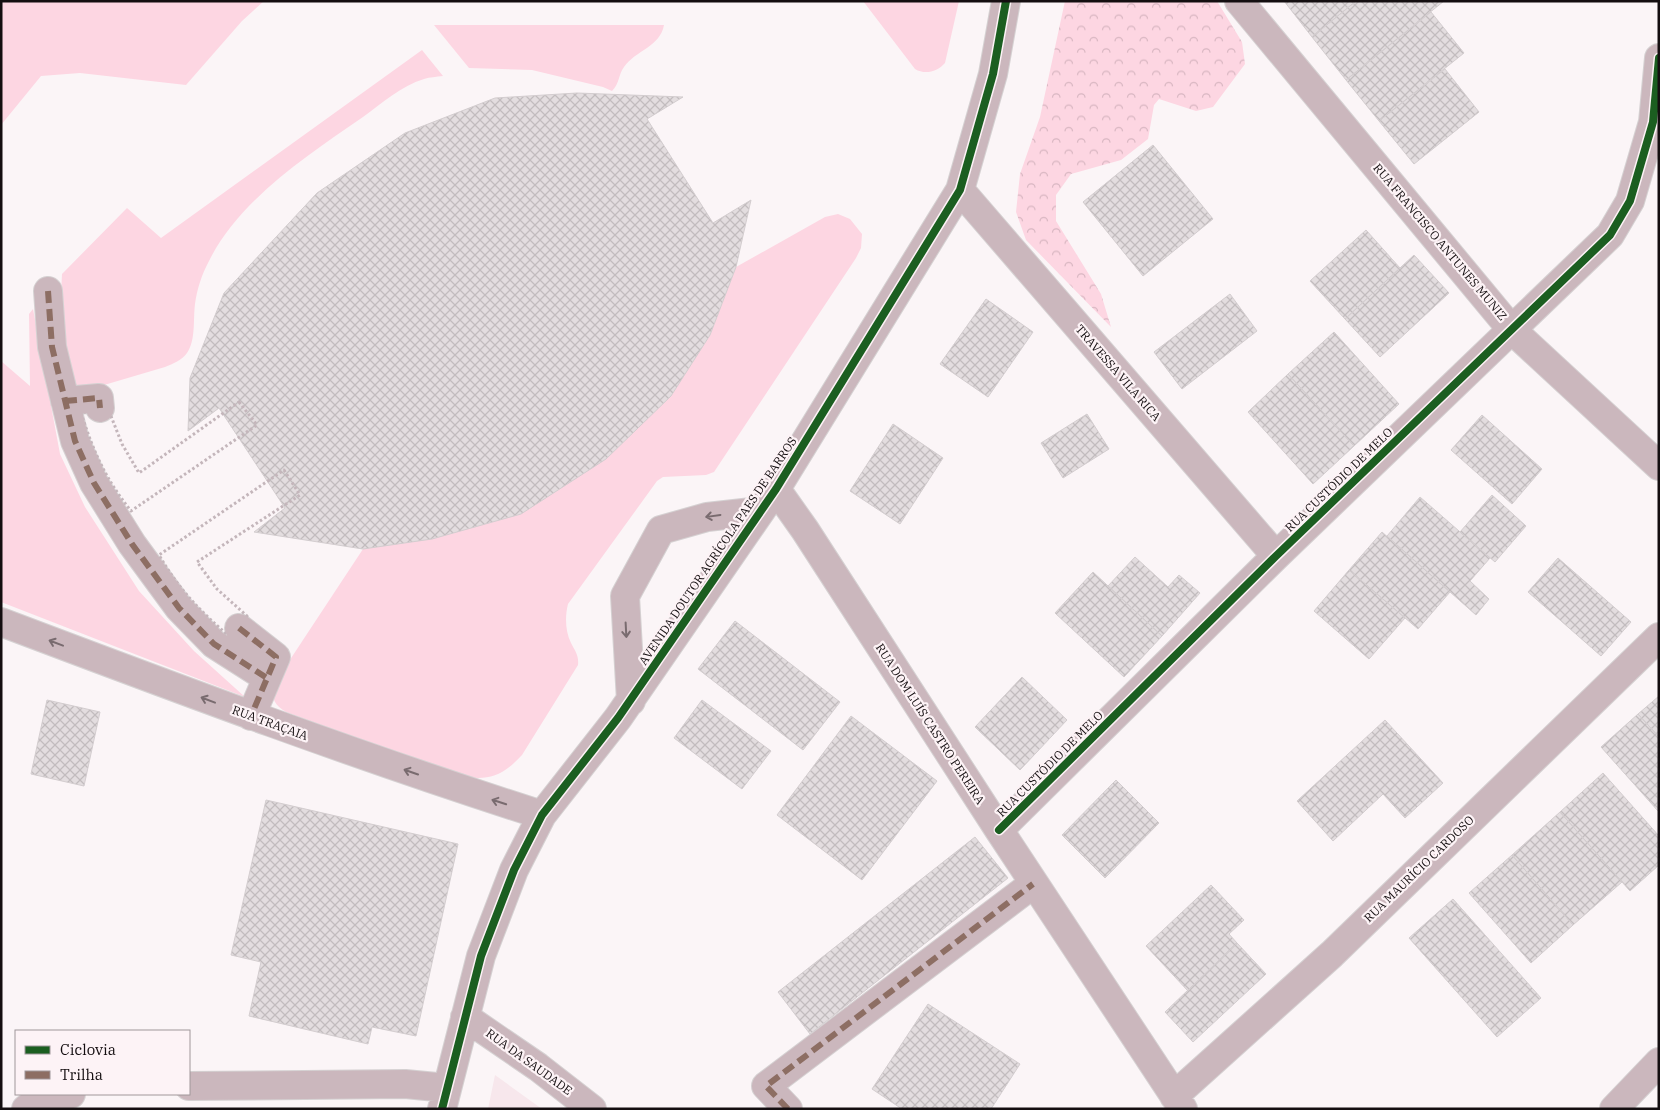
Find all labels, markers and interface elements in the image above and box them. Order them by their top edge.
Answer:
street label: RUA FRANCISCO ANTUNES MUNIZ [1370,160,1510,323]
street label: TRAVESSA VILA RICA [1072,321,1165,424]
street label: RUA CUSTÓDIO DE MELO [1282,424,1396,535]
street label: AVENIDA DOUTOR AGRÍCOLA PAES DE BARROS [635,434,800,668]
one-way arrow [705,512,721,522]
one-way arrow [622,621,631,637]
one-way arrow [49,638,64,647]
street label: RUA DOM LUÍS CASTRO PEREIRA [873,640,989,808]
one-way arrow [201,695,216,704]
street label: RUA TRAÇAIA [230,702,311,743]
street label: RUA CUSTÓDIO DE MELO [993,707,1106,820]
one-way arrow [404,767,419,776]
one-way arrow [492,796,508,806]
street label: RUA MAURÍCIO CARDOSO [1361,812,1477,925]
street label: RUA DA SAUDADE [483,1025,575,1098]
legend [15,1030,190,1095]
text: Ciclovia [60,1040,116,1059]
text: Trilha [60,1065,103,1084]

